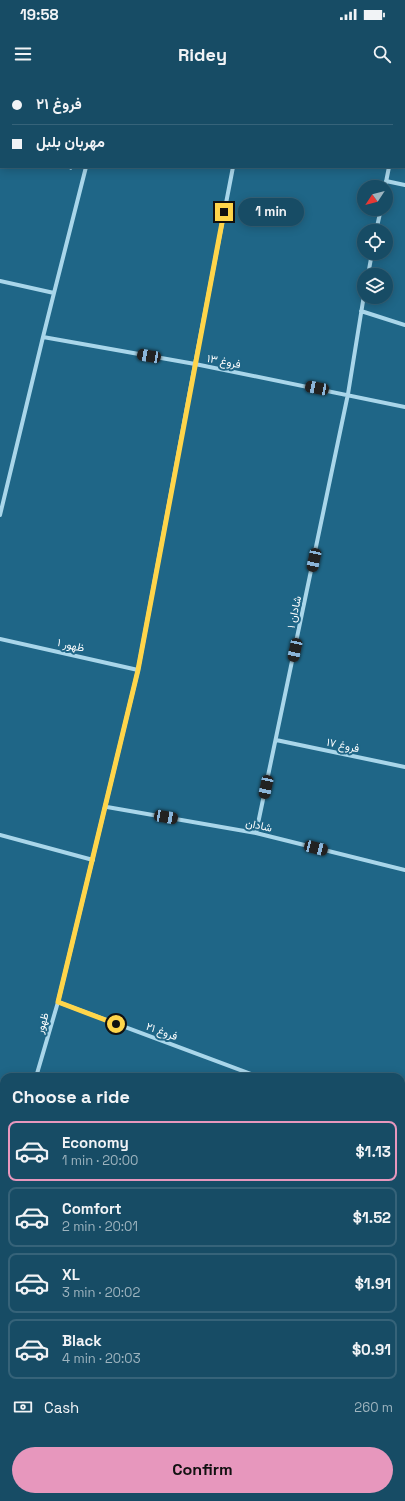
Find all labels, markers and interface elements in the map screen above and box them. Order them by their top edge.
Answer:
text: 19:58 [20,5,59,24]
icon: menu [12,43,34,65]
text: Ridey [178,43,227,66]
icon: search [371,43,393,65]
text: فروغ ۲۱ [36,94,82,113]
text: مهربان بلبل [36,132,105,151]
north arrow [357,180,393,216]
map controls [357,180,393,304]
callout: 1 min [238,198,304,226]
route end [215,203,233,221]
text: 1 min [255,203,287,220]
button: locate [357,224,393,260]
button: layers [357,268,393,304]
car [136,348,162,364]
street label: فروغ ۱۳ [206,351,242,372]
car [304,380,330,396]
car [306,547,322,573]
street label: شادان ۱ [284,594,304,630]
street label: ظهور ۱ [56,635,86,655]
car [287,637,303,663]
street label: فروغ ۱۷ [325,735,361,756]
car [258,774,274,800]
car [153,809,179,825]
street label: شادان [244,815,274,835]
car [303,839,329,857]
street label: ظهور [32,1011,52,1036]
route start [107,1015,125,1033]
street label: فروغ ۲۱ [144,1019,180,1044]
text: Choose a ride [12,1085,130,1108]
icon: car [14,1133,50,1169]
text: Economy [62,1133,129,1152]
text: $1.13 [356,1142,391,1161]
text: 1 min · 20:00 [62,1152,138,1169]
icon: car [14,1199,50,1235]
text: Comfort [62,1199,122,1218]
text: $1.52 [353,1208,391,1227]
text: 2 min · 20:01 [62,1218,138,1235]
icon: car [14,1265,50,1301]
text: XL [62,1265,80,1284]
text: $1.91 [355,1274,391,1293]
text: 3 min · 20:02 [62,1284,140,1301]
icon: car [14,1331,50,1367]
text: Black [62,1331,102,1350]
text: $0.91 [352,1340,391,1359]
text: 4 min · 20:03 [62,1350,141,1367]
icon: cash [12,1396,34,1418]
text: Cash [44,1398,79,1417]
text: 260 m [354,1399,393,1416]
button: Confirm [12,1447,393,1493]

